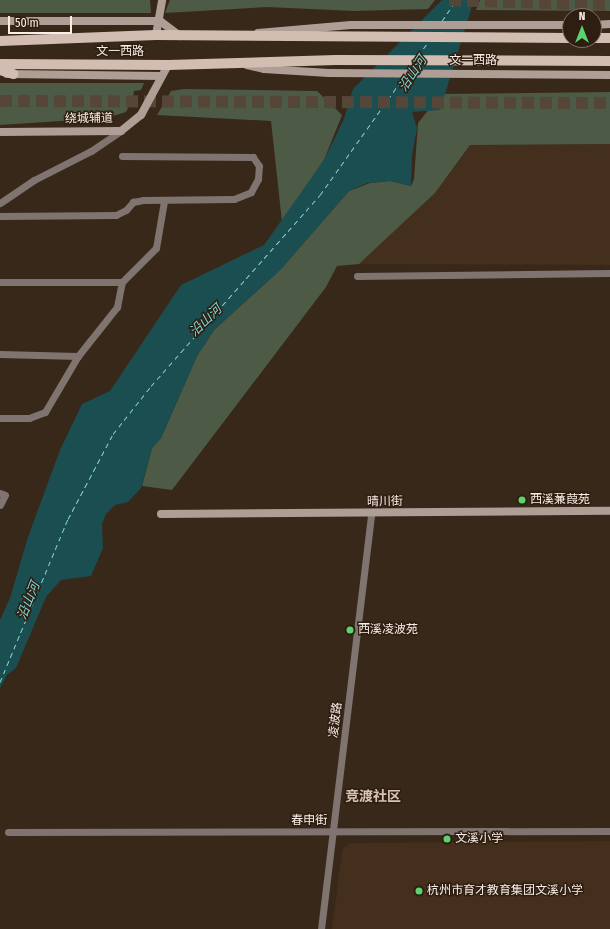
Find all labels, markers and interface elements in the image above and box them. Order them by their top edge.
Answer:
scale bar [10,8,74,34]
north arrow [562,8,602,48]
text: N [579,10,585,23]
text: 50 m [15,16,39,30]
street label: 文一西路 [96,45,144,59]
water label: 沿山河 [396,53,430,95]
street label: 文一西路 [449,54,497,68]
street label: 绕城辅道 [65,111,113,127]
water label: 沿山河 [187,302,225,340]
place label: 西溪蒹葭苑 [530,493,590,507]
street label: 晴川街 [367,494,403,510]
marker: 西溪蒹葭苑 [517,495,527,505]
water label: 沿山河 [14,580,44,622]
place label: 西溪凌波苑 [358,623,418,637]
marker: 西溪凌波苑 [345,625,355,635]
street label: 凌波路 [327,701,345,739]
district label: 竞渡社区 [345,789,401,805]
street label: 春申街 [291,814,327,828]
place label: 文溪小学 [455,832,503,846]
marker: 文溪小学 [442,834,452,844]
place label: 杭州市育才教育集团文溪小学 [427,884,583,898]
marker: 杭州市育才教育集团文溪小学 [414,886,424,896]

